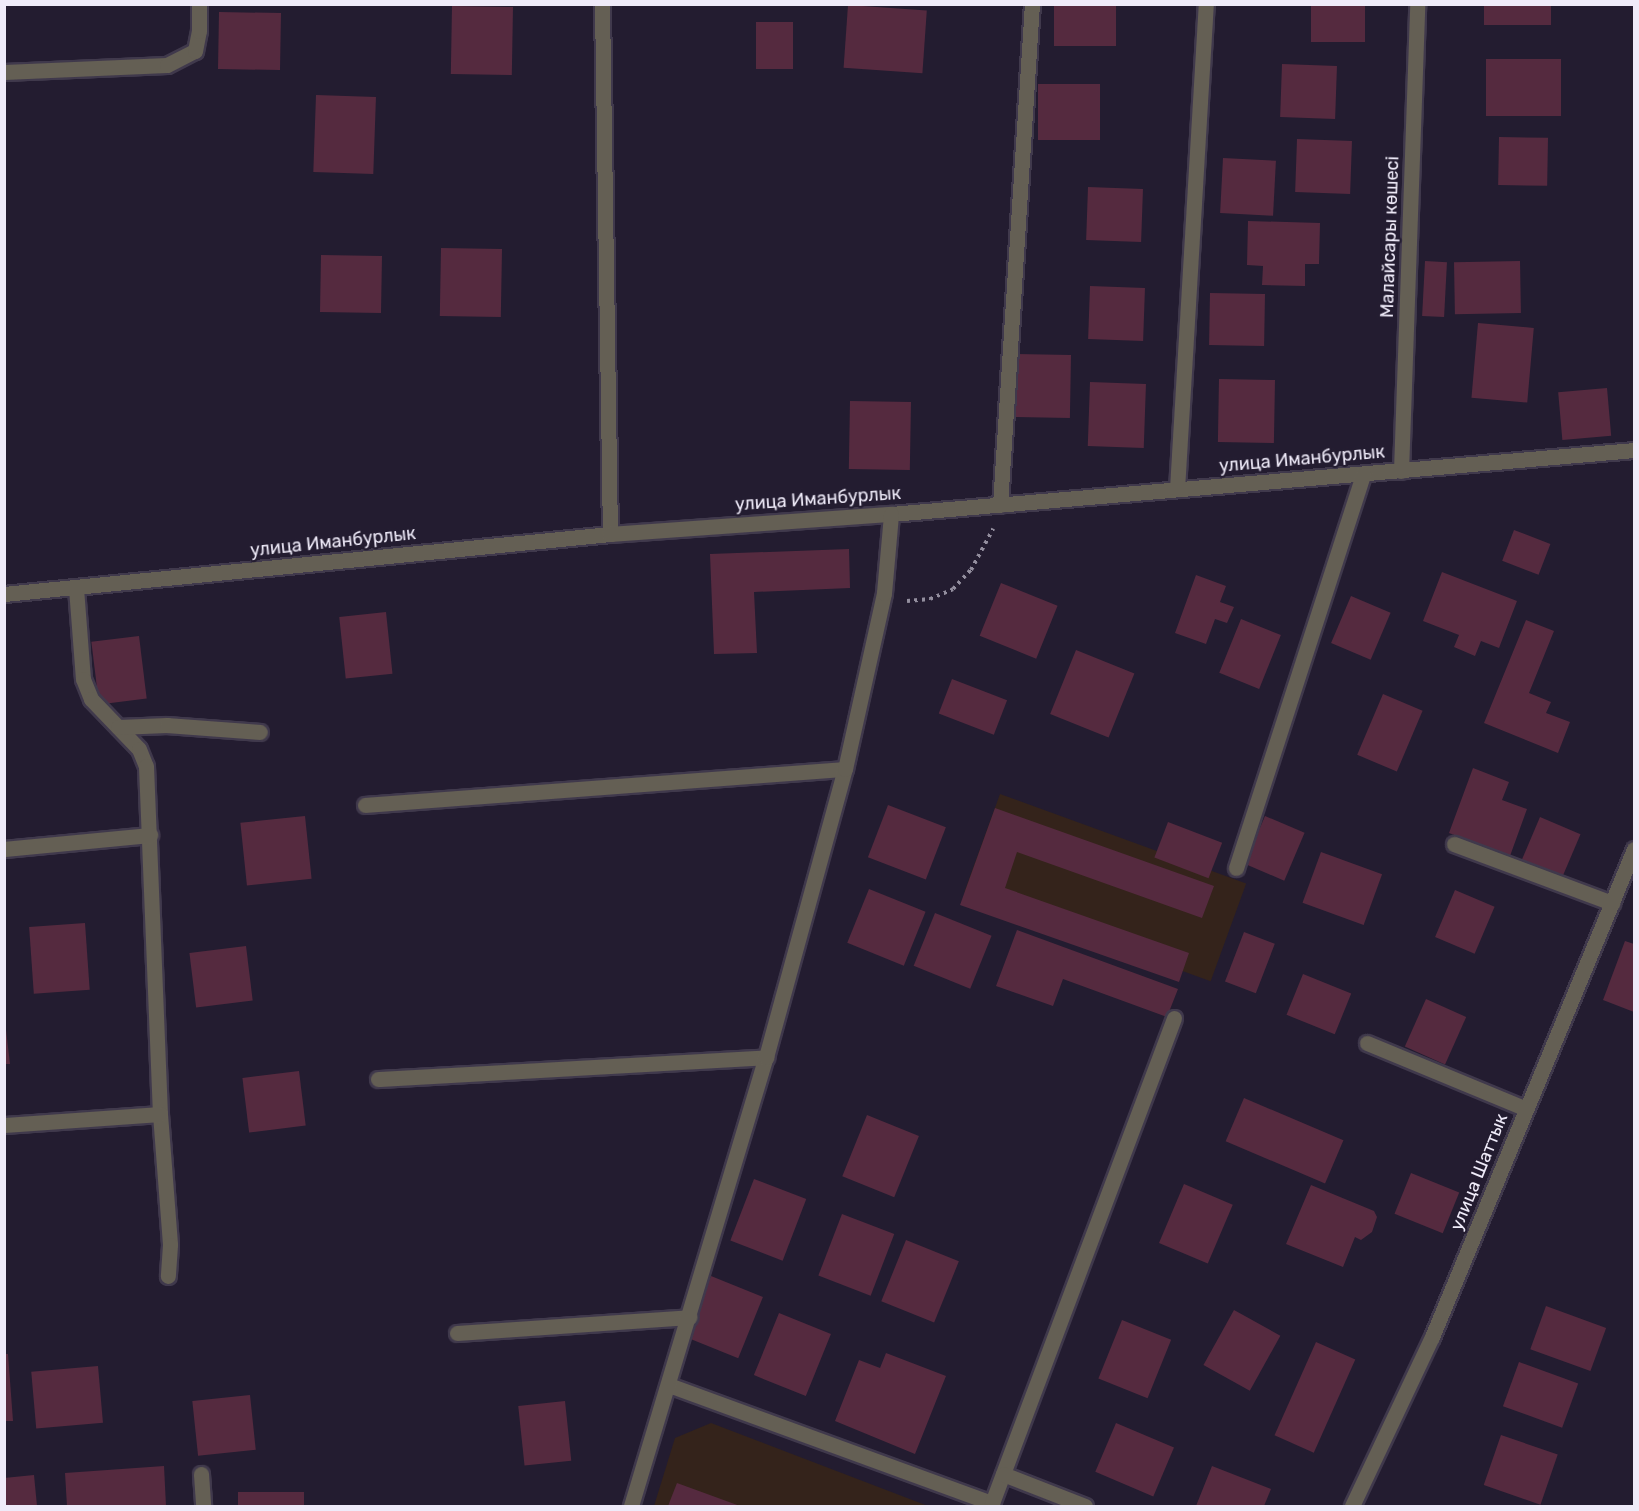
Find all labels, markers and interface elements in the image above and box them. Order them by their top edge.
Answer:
street label: Малайсары көшесі [1376,156,1404,318]
street label: улица Иманбурлык [1218,441,1386,477]
street label: улица Иманбурлык [734,482,902,516]
street label: улица Иманбурлык [249,523,417,561]
street label: улица Шаттык [1446,1110,1512,1234]

